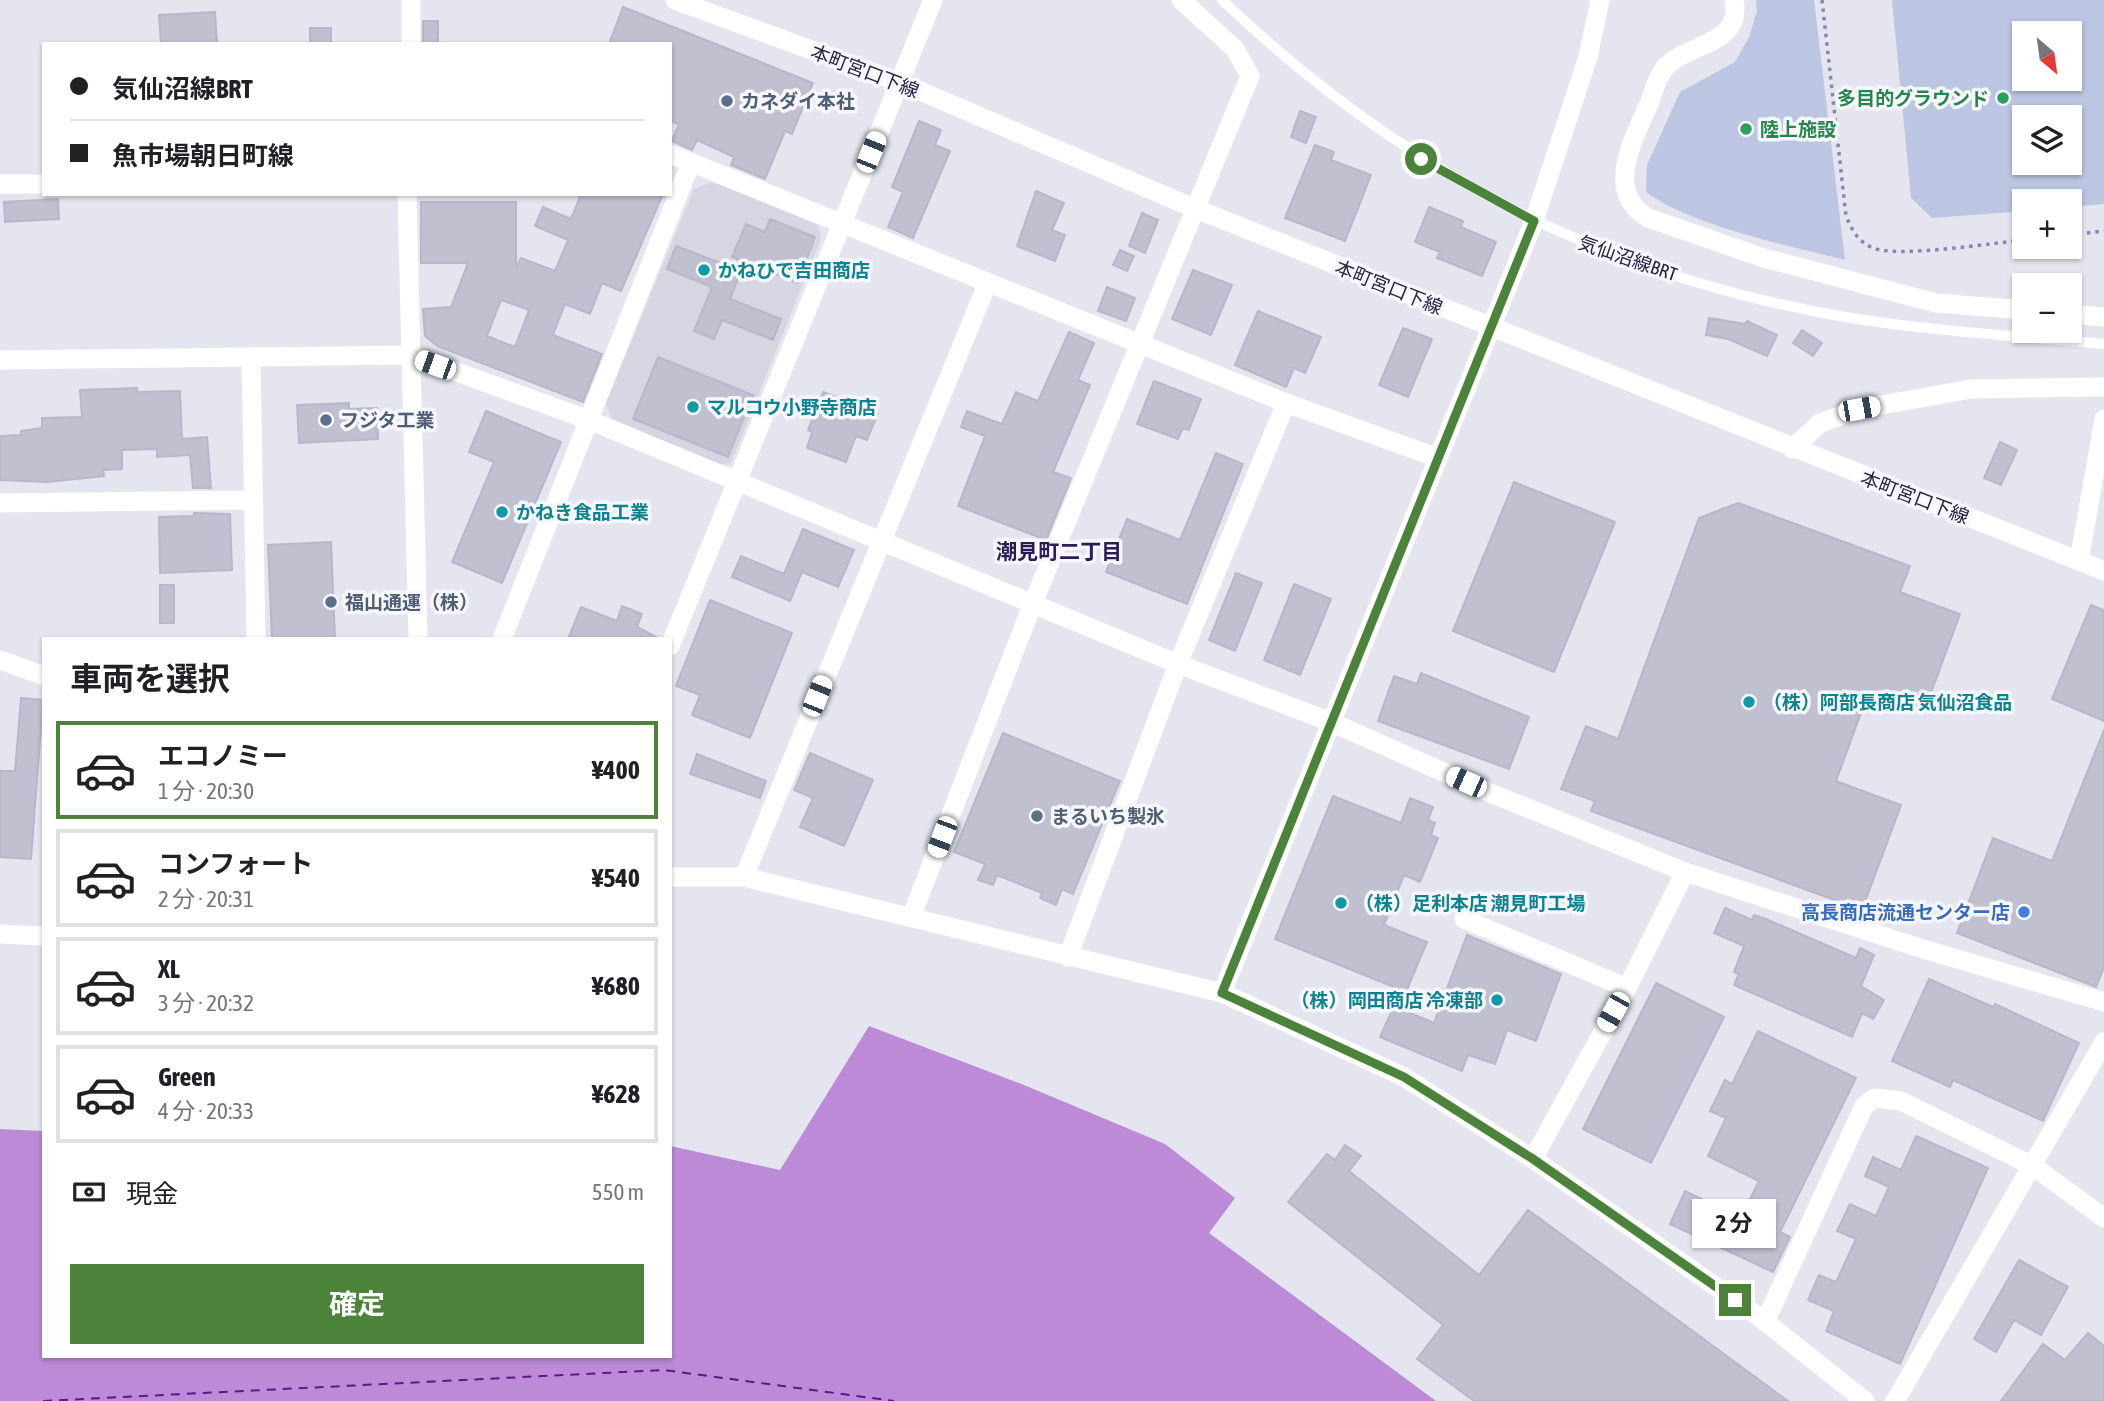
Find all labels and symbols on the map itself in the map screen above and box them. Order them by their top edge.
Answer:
north arrow [2012,21,2082,91]
street label: 本町宮口下線 [808,40,922,102]
place label: 多目的グラウンド [1837,87,1989,109]
place label: カネダイ本社 [741,90,855,112]
marker: 多目的グラウンド [1995,90,2011,106]
marker: カネダイ本社 [719,93,735,109]
place label: 陸上施設 [1760,118,1836,140]
marker: 陸上施設 [1738,121,1754,137]
car [854,129,889,175]
route start [1405,143,1437,175]
street label: 気仙沼線BRT [1576,231,1681,285]
street label: 本町宮口下線 [1332,255,1446,319]
place label: かねひで吉田商店 [718,259,870,281]
marker: かねひで吉田商店 [696,262,712,278]
car [412,348,459,382]
car [1837,395,1882,423]
place label: マルコウ小野寺商店 [707,396,877,418]
marker: マルコウ小野寺商店 [685,399,701,415]
place label: フジタ工業 [340,409,435,431]
marker: フジタ工業 [318,412,334,428]
street label: 本町宮口下線 [1858,466,1972,528]
place label: かねき食品工業 [516,501,649,523]
marker: かねき食品工業 [494,504,510,520]
district label: 潮見町二丁目 [996,539,1122,563]
place label: 福山通運（株） [345,591,478,613]
marker: 福山通運（株） [323,594,339,610]
car [800,673,835,719]
place label: （株）阿部長商店 気仙沼食品 [1763,691,2013,713]
marker: （株）阿部長商店 気仙沼食品 [1741,694,1757,710]
car [1443,764,1490,800]
place label: まるいち製氷 [1051,805,1165,827]
marker: まるいち製氷 [1029,808,1045,824]
car [925,814,960,860]
place label: （株）足利本店 潮見町工場 [1355,892,1586,914]
marker: （株）足利本店 潮見町工場 [1333,895,1349,911]
place label: 高長商店流通センター店 [1801,901,2010,923]
marker: 高長商店流通センター店 [2016,904,2032,920]
place label: （株）岡田商店 冷凍部 [1290,989,1483,1011]
car [1594,989,1633,1035]
marker: （株）岡田商店 冷凍部 [1489,992,1505,1008]
callout: 2 分 [1693,1198,1777,1248]
route end [1719,1284,1751,1316]

